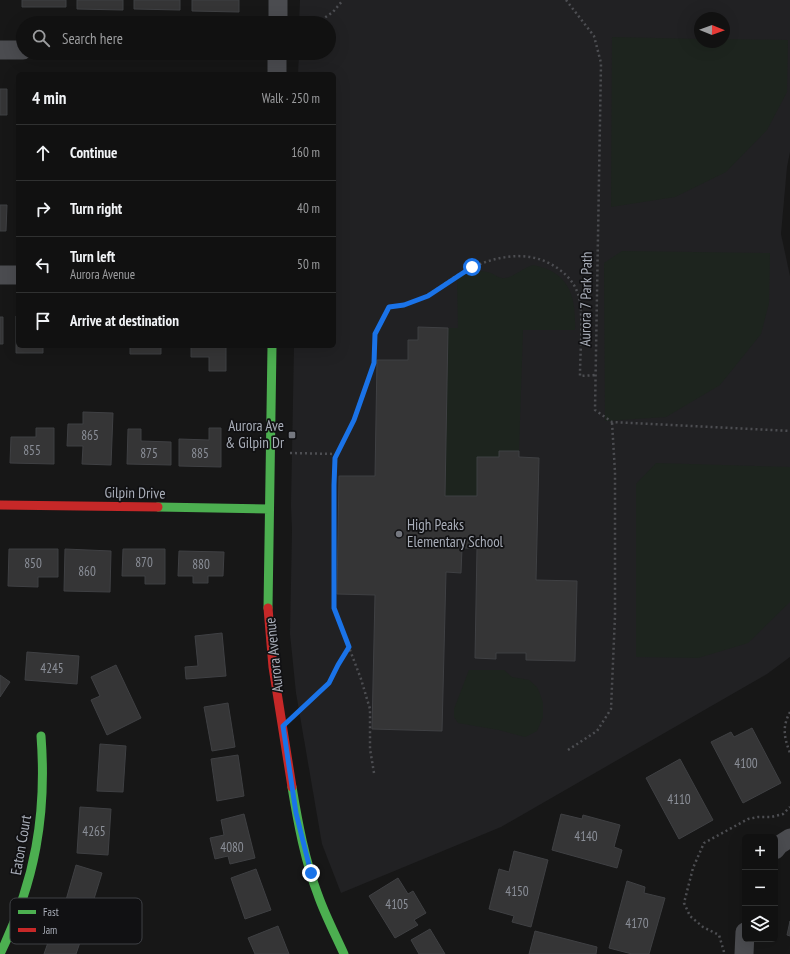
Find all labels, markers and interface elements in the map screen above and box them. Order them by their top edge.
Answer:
north arrow [694,12,730,48]
search box [16,16,336,60]
icon: search [30,27,52,49]
text: Search here [62,29,123,48]
text: 4 min [32,87,66,109]
text: Walk · 250 m [262,90,320,107]
icon: ahead [32,142,54,164]
text: Continue [70,143,117,162]
text: 160 m [291,144,320,161]
icon: right [32,198,54,220]
text: Turn right [70,199,122,218]
text: 40 m [297,200,320,217]
text: Turn left [70,247,115,266]
street label: Aurora 7 Park Path [575,251,596,347]
icon: left [32,254,54,276]
text: 50 m [297,256,320,273]
route start [463,258,481,276]
text: Aurora Avenue [70,266,135,283]
icon: arrive [32,310,54,332]
text: Arrive at destination [70,311,179,330]
place label: Aurora Ave & Gilpin Dr [225,416,285,452]
house number: 865 [81,427,99,444]
marker: Aurora Ave & Gilpin Dr [287,430,297,440]
house number: 855 [23,442,41,459]
house number: 875 [140,445,158,462]
house number: 885 [191,445,209,462]
street label: Gilpin Drive [104,482,166,503]
place label: High Peaks Elementary School [407,515,504,551]
marker: High Peaks Elementary School [394,529,404,539]
house number: 870 [135,554,153,571]
house number: 850 [24,555,42,572]
house number: 880 [192,556,210,573]
house number: 860 [78,563,96,580]
street label: Aurora Avenue [260,617,287,693]
house number: 4245 [40,660,64,677]
house number: 4100 [734,755,758,772]
house number: 4110 [667,791,691,808]
street label: Eaton Court [6,813,35,876]
house number: 4265 [82,823,106,840]
house number: 4140 [574,828,598,845]
map controls [742,834,778,942]
button: + [742,834,778,870]
house number: 4080 [220,839,244,856]
route end [302,864,320,882]
button: − [742,870,778,906]
house number: 4150 [505,883,529,900]
house number: 4105 [385,896,409,913]
legend [10,898,142,944]
text: Fast [43,905,59,919]
button: layers [742,906,778,942]
house number: 4170 [625,915,649,932]
text: Jam [42,923,57,937]

